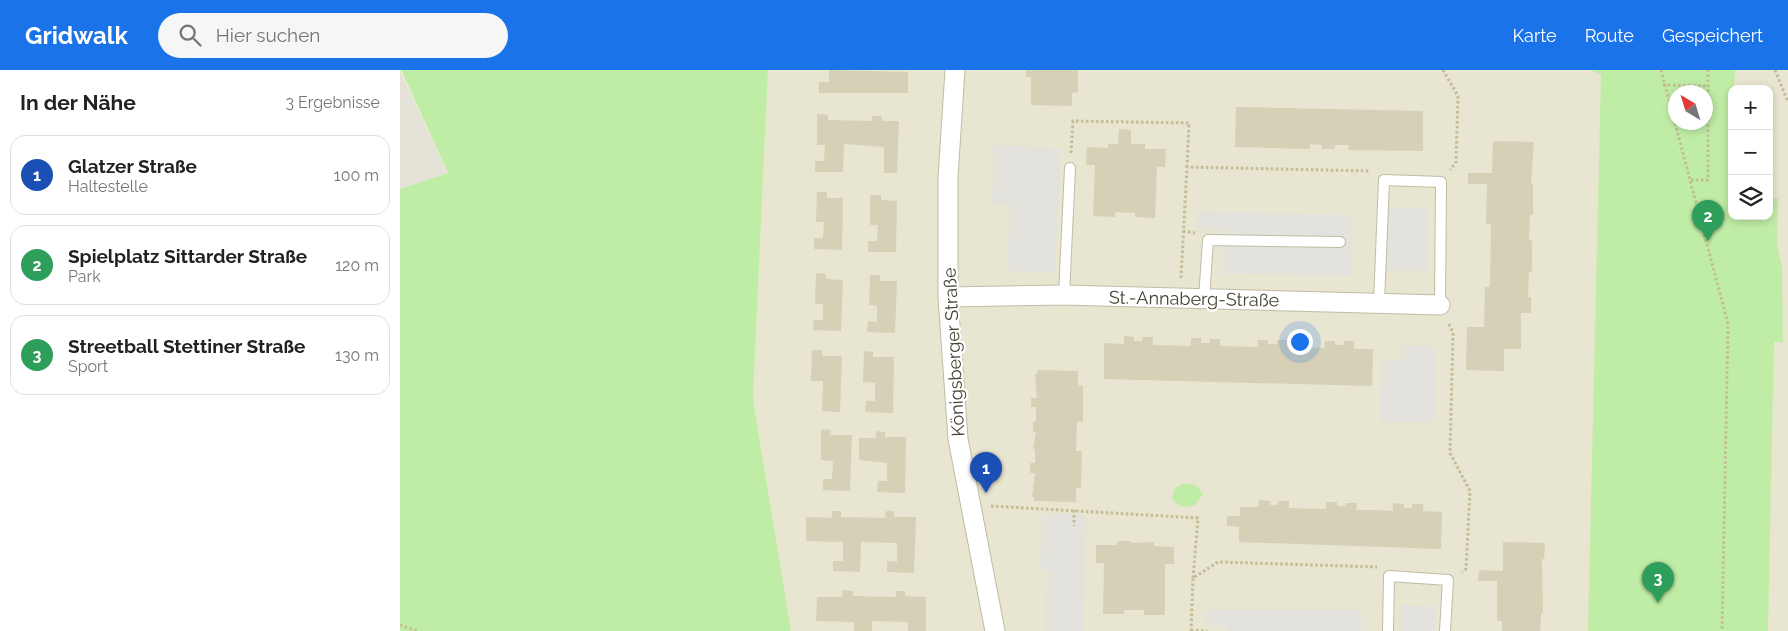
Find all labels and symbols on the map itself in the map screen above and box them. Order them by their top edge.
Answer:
north arrow [1668,85,1713,130]
pin: 2 [1692,200,1724,241]
street label: Königsberger Straße [939,267,968,437]
street label: St.-Annaberg-Straße [1109,287,1280,310]
your location [1287,329,1313,355]
pin: 1 [970,452,1002,493]
pin: 3 [1642,562,1674,603]

